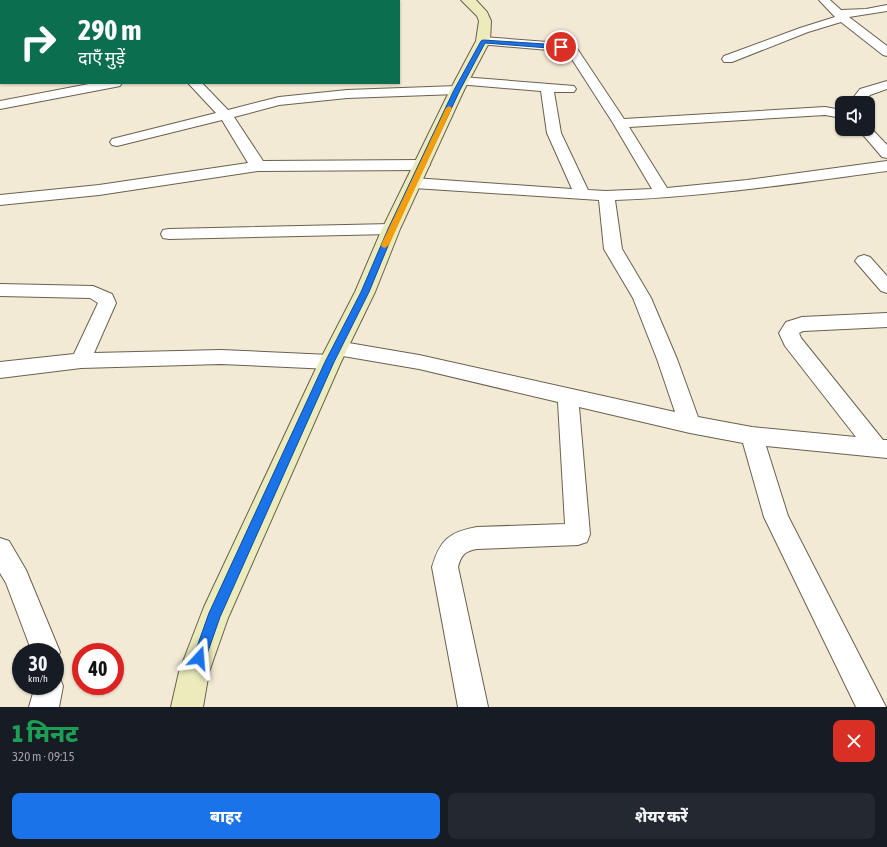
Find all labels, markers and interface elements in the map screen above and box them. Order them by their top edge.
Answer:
text: 290 m [78,14,141,46]
icon: right [12,16,64,68]
pin [544,30,578,64]
icon: arrive [550,36,572,58]
text: दाएँ मुड़ें [78,47,125,68]
map controls [835,96,875,136]
button: sound [835,96,875,136]
position arrow [178,637,220,679]
speed limit sign: 40 [72,643,124,695]
text: 30 [29,652,47,675]
text: km/h [28,673,48,684]
text: 1 मिनट [12,720,78,747]
button: close [833,720,875,762]
text: 320 m · 09:15 [12,749,75,764]
button: बाहर [12,793,440,839]
button: शेयर करें [448,793,875,839]

